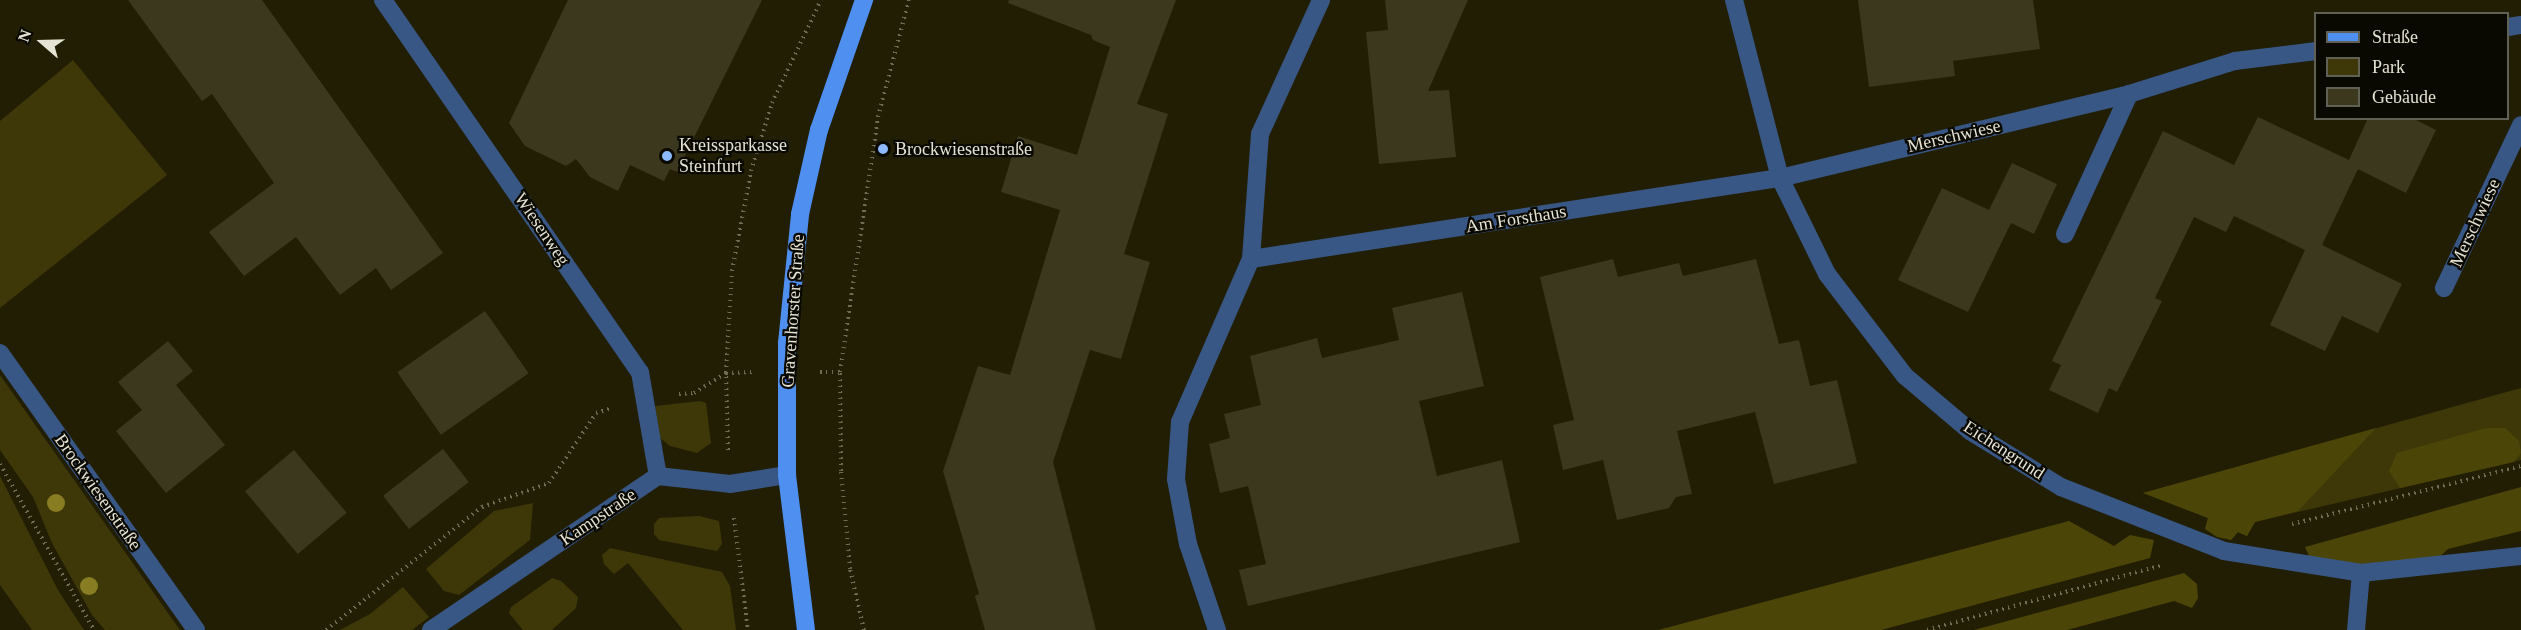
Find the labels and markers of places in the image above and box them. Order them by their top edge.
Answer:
place label: Kreissparkasse Steinfurt [679,135,787,178]
place label: Brockwiesenstraße [895,138,1032,160]
marker: Brockwiesenstraße [876,142,890,156]
marker: Kreissparkasse Steinfurt [660,149,674,163]

